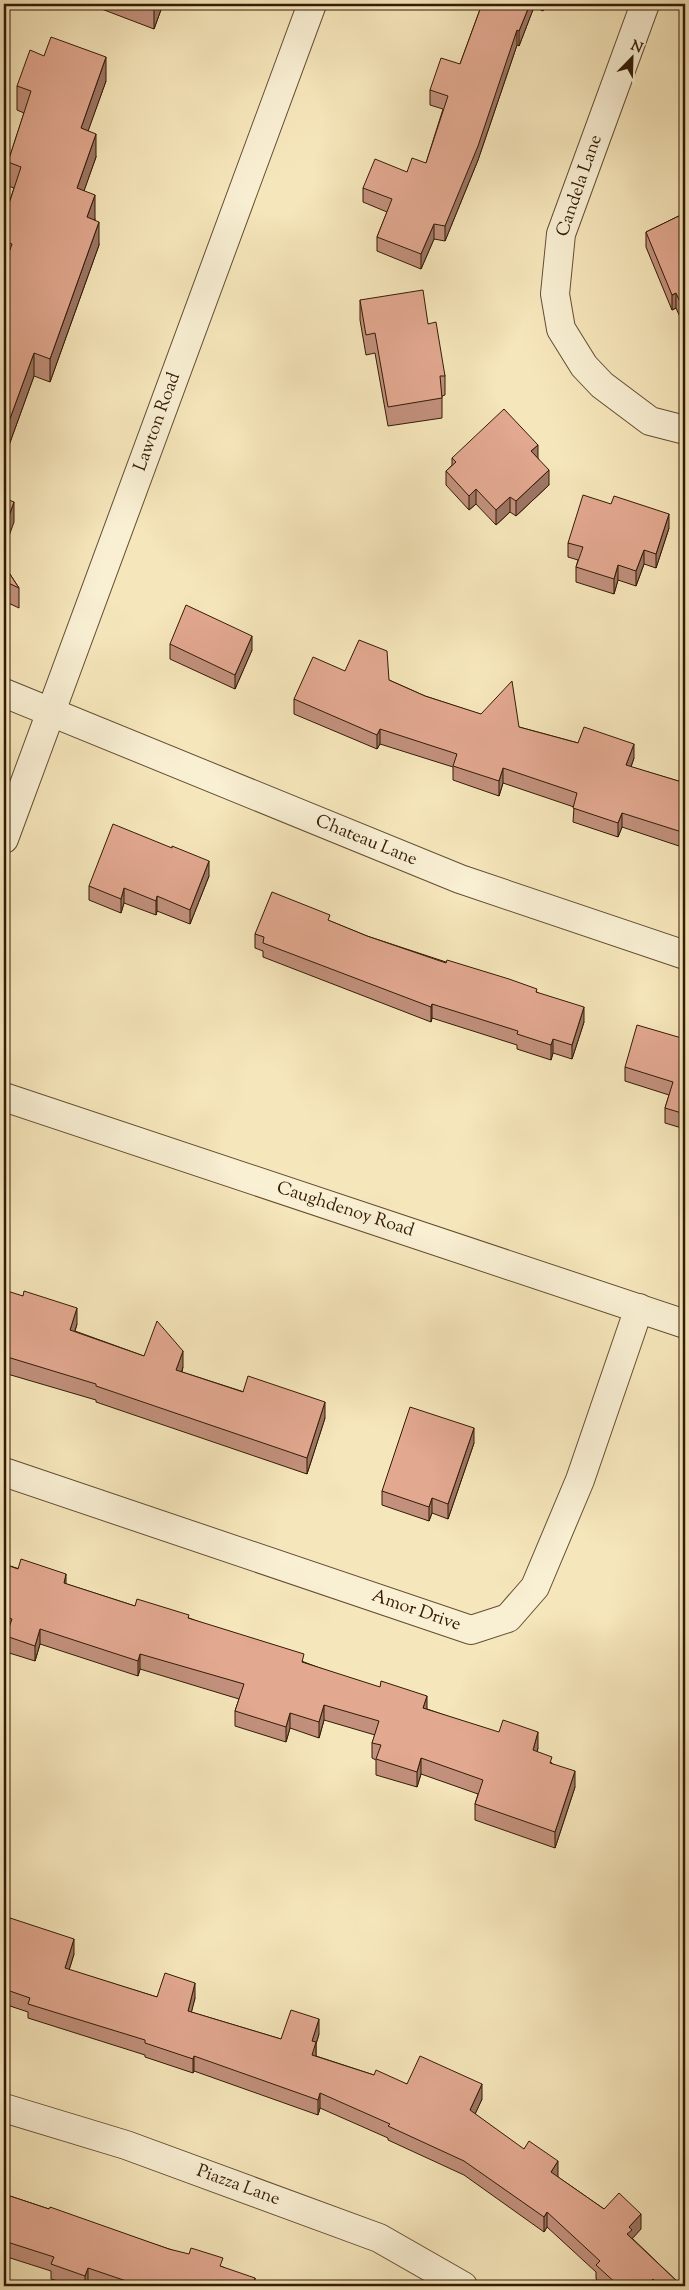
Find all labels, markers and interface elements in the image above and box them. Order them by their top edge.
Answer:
north arrow [606,32,656,82]
text: N [627,36,645,59]
street label: Candela Lane [550,131,610,241]
street label: Lawton Road [128,369,188,475]
street label: Chateau Lane [311,809,421,873]
street label: Caughdenoy Road [273,1176,417,1244]
street label: Amor Drive [368,1584,464,1638]
street label: Piazza Lane [193,2159,283,2213]

